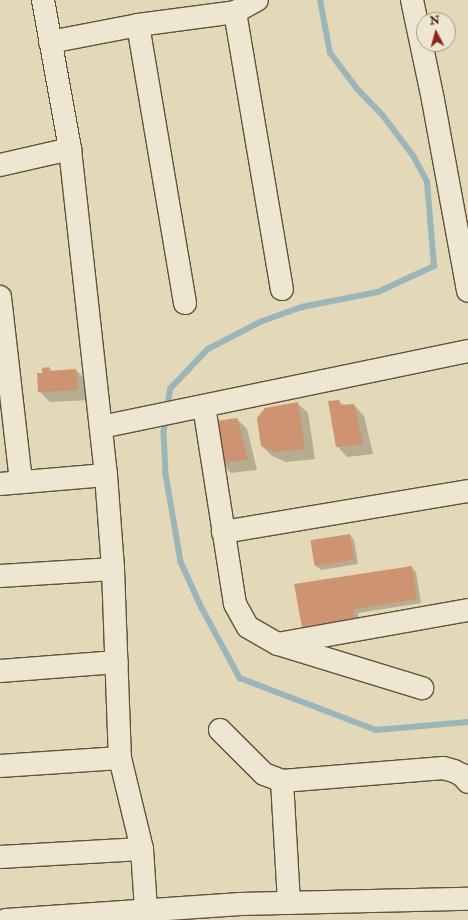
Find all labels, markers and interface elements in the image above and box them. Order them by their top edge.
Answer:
north arrow [416,12,456,52]
text: N [429,14,440,28]

